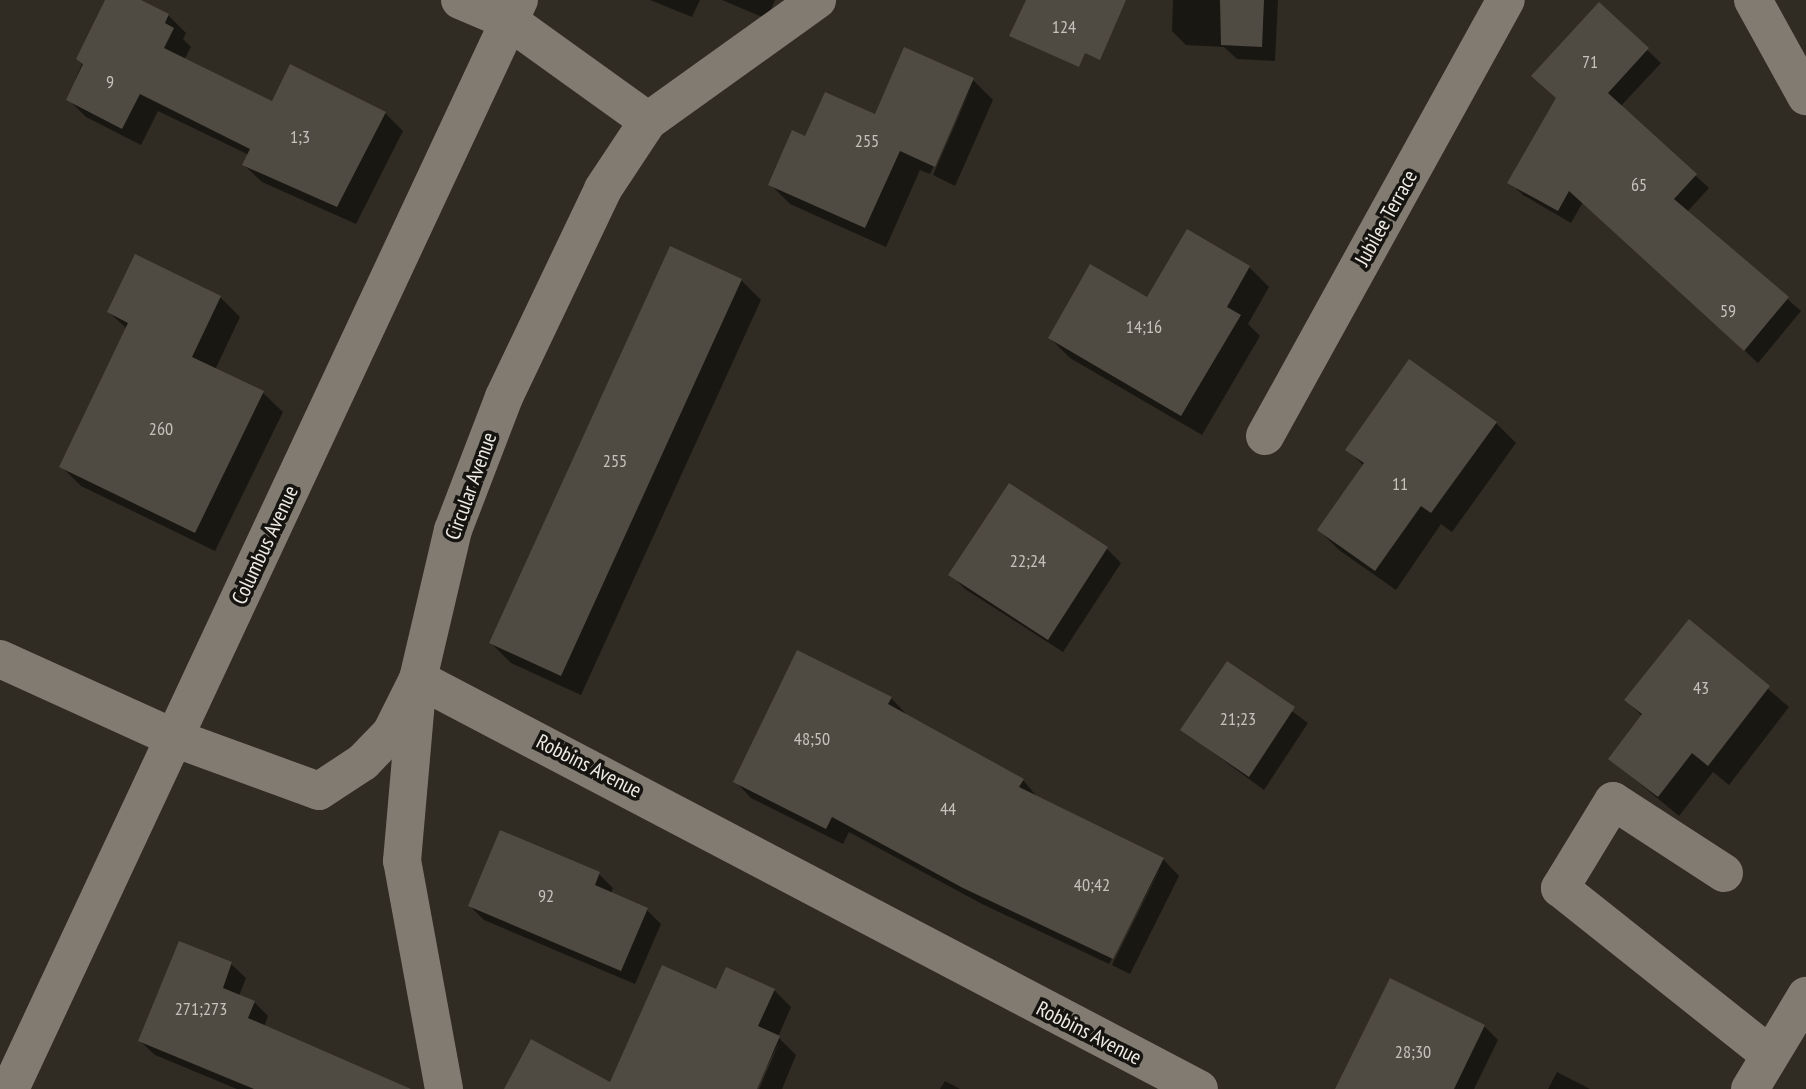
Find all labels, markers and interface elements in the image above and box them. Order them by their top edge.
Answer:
house number: 124 [1052,16,1076,38]
house number: 71 [1582,51,1598,73]
house number: 9 [106,71,114,93]
house number: 1;3 [290,126,310,148]
house number: 255 [855,130,879,152]
street label: Jubilee Terrace [1349,166,1423,270]
house number: 65 [1631,174,1647,196]
house number: 59 [1720,300,1736,322]
house number: 14;16 [1126,316,1162,338]
house number: 260 [149,418,173,440]
street label: Circular Avenue [440,429,502,543]
house number: 255 [603,450,627,472]
house number: 11 [1392,473,1408,495]
street label: Columbus Avenue [226,481,304,609]
house number: 22;24 [1010,550,1046,572]
house number: 43 [1693,677,1709,699]
house number: 21;23 [1220,708,1256,730]
house number: 48;50 [794,728,830,750]
street label: Robbins Avenue [532,729,646,803]
house number: 44 [940,798,956,820]
house number: 40;42 [1074,874,1110,896]
house number: 92 [538,885,554,907]
street label: Robbins Avenue [1032,996,1146,1070]
house number: 271;273 [175,998,227,1020]
house number: 28;30 [1395,1041,1431,1063]

